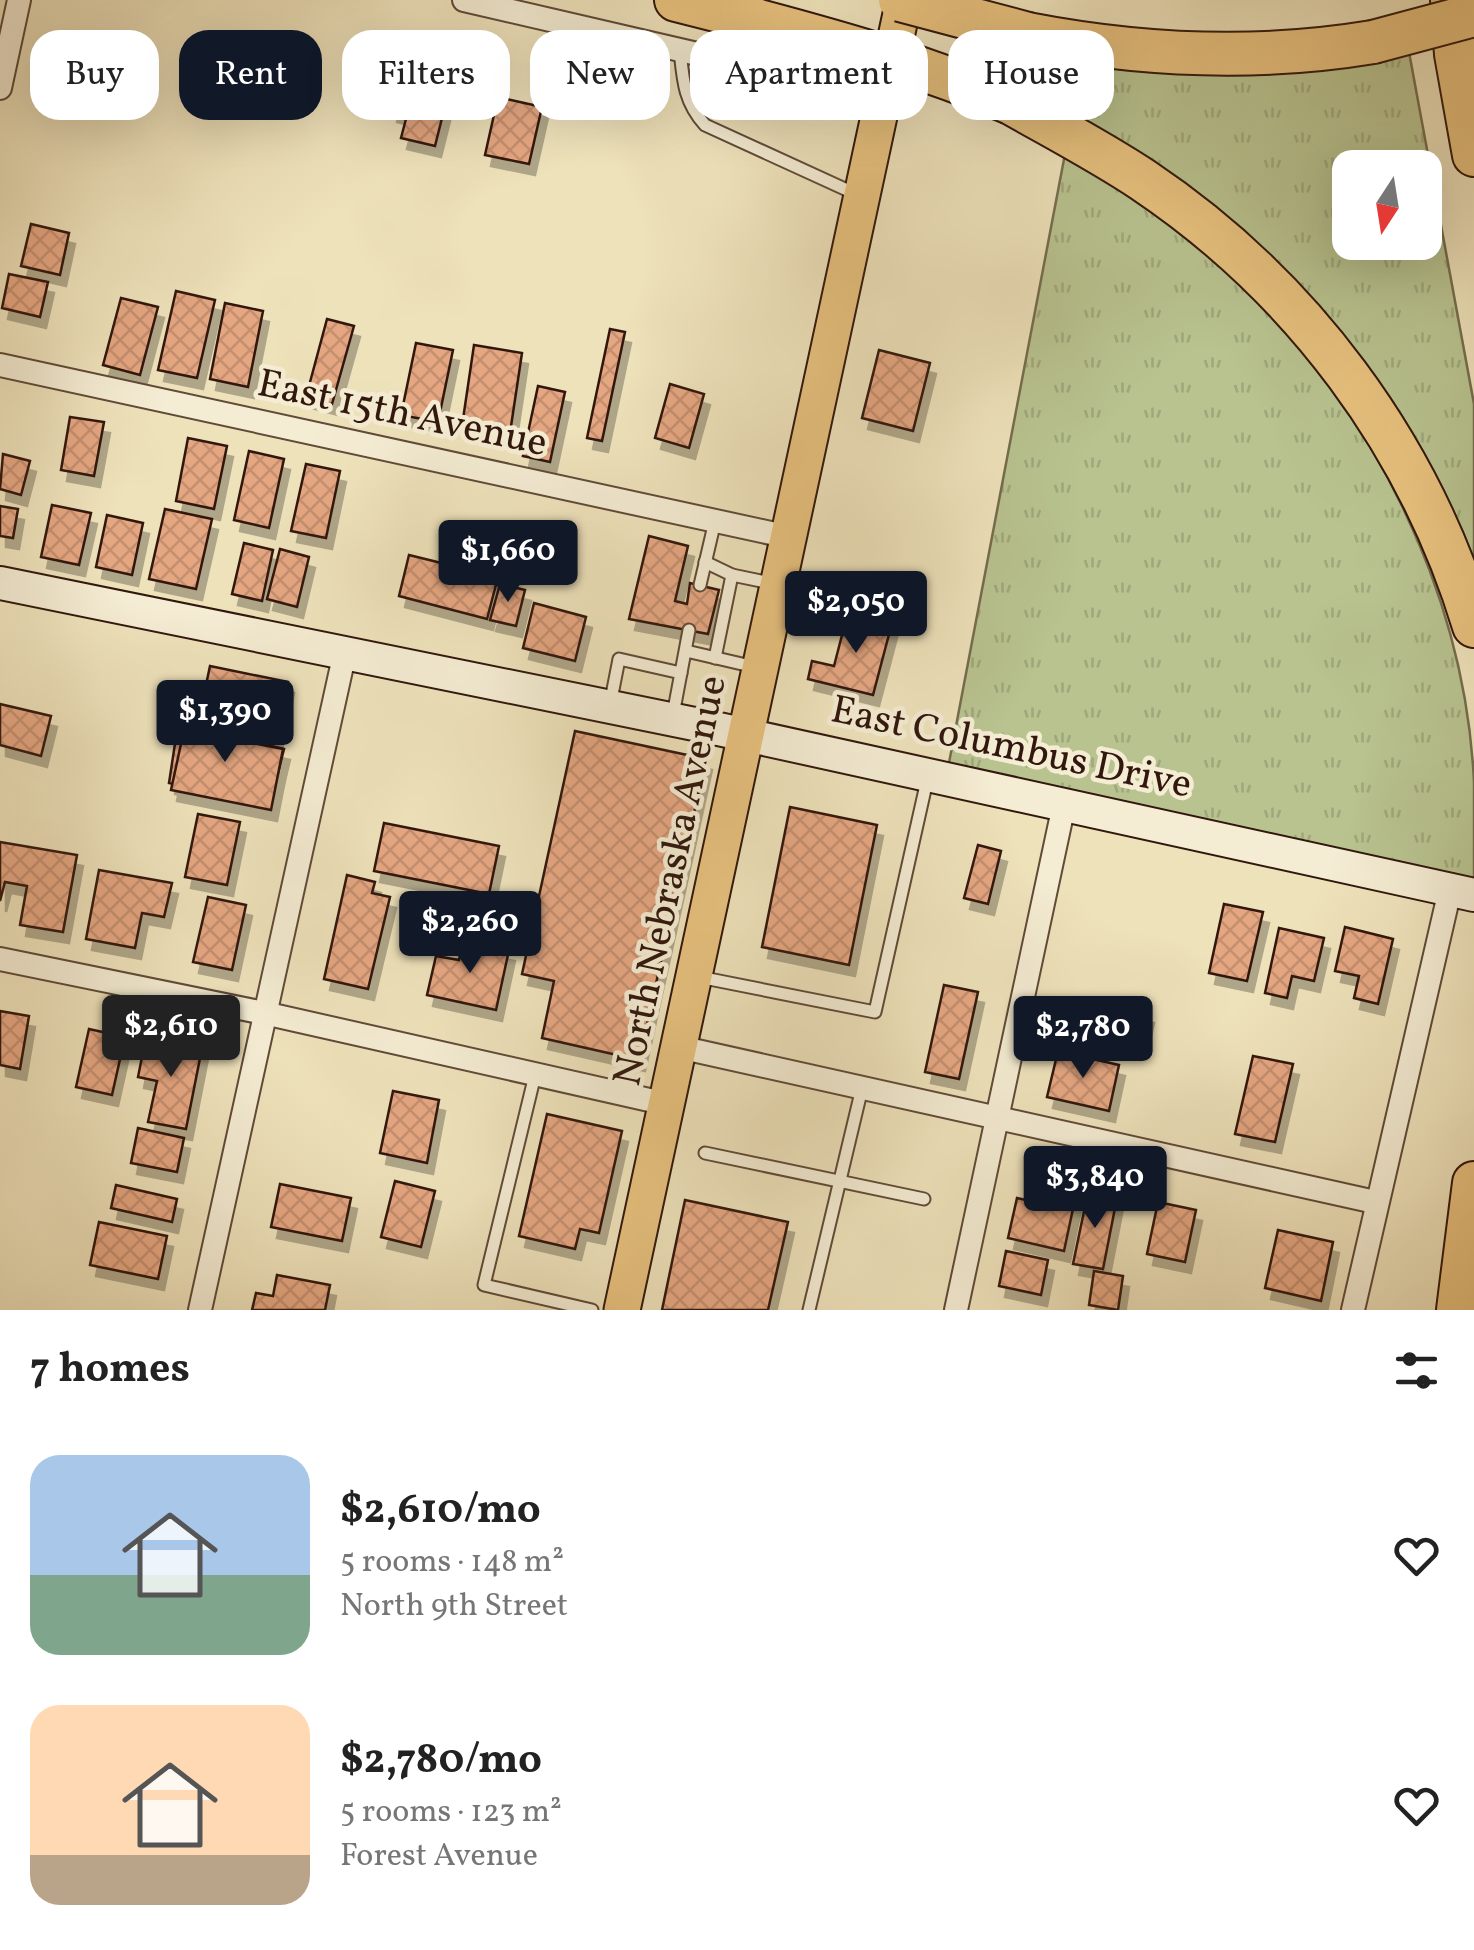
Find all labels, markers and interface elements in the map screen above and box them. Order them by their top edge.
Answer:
chip: Buy [30,30,159,120]
chip: Rent [179,30,322,120]
chip: Filters [342,30,510,120]
chip: New [530,30,670,120]
chip: Apartment [690,30,928,120]
chip: House [948,30,1114,120]
north arrow [1332,150,1442,260]
map controls [1332,150,1442,260]
street label: East 15th Avenue [252,357,552,473]
pin: $1,660 [427,520,589,605]
text: $1,660 [461,530,555,574]
pin: $2,050 [775,571,937,656]
text: $2,050 [807,581,905,625]
street label: North Nebraska Avenue [601,671,743,1091]
pin: $1,390 [144,680,306,765]
street label: East Columbus Drive [826,683,1196,815]
text: $1,390 [179,690,271,734]
pin: $2,260 [389,891,551,976]
text: $2,260 [421,901,519,945]
pin: $2,610 [90,995,252,1080]
pin: $2,780 [1002,996,1164,1081]
text: $2,610 [124,1005,218,1049]
text: $2,780 [1036,1006,1130,1050]
pin: $3,840 [1014,1146,1176,1231]
text: $3,840 [1046,1156,1144,1200]
text: 7 homes [30,1341,190,1400]
icon: filters [1389,1343,1444,1398]
text: $2,610/mo [340,1482,541,1541]
icon: home [110,1495,230,1615]
icon: heart [1389,1528,1444,1583]
text: 5 rooms · 148 m² [340,1541,564,1585]
text: North 9th Street [340,1585,568,1629]
text: $2,780/mo [340,1732,542,1791]
icon: home [110,1745,230,1865]
icon: heart [1389,1778,1444,1833]
text: 5 rooms · 123 m² [340,1791,562,1835]
text: Forest Avenue [340,1835,538,1879]

